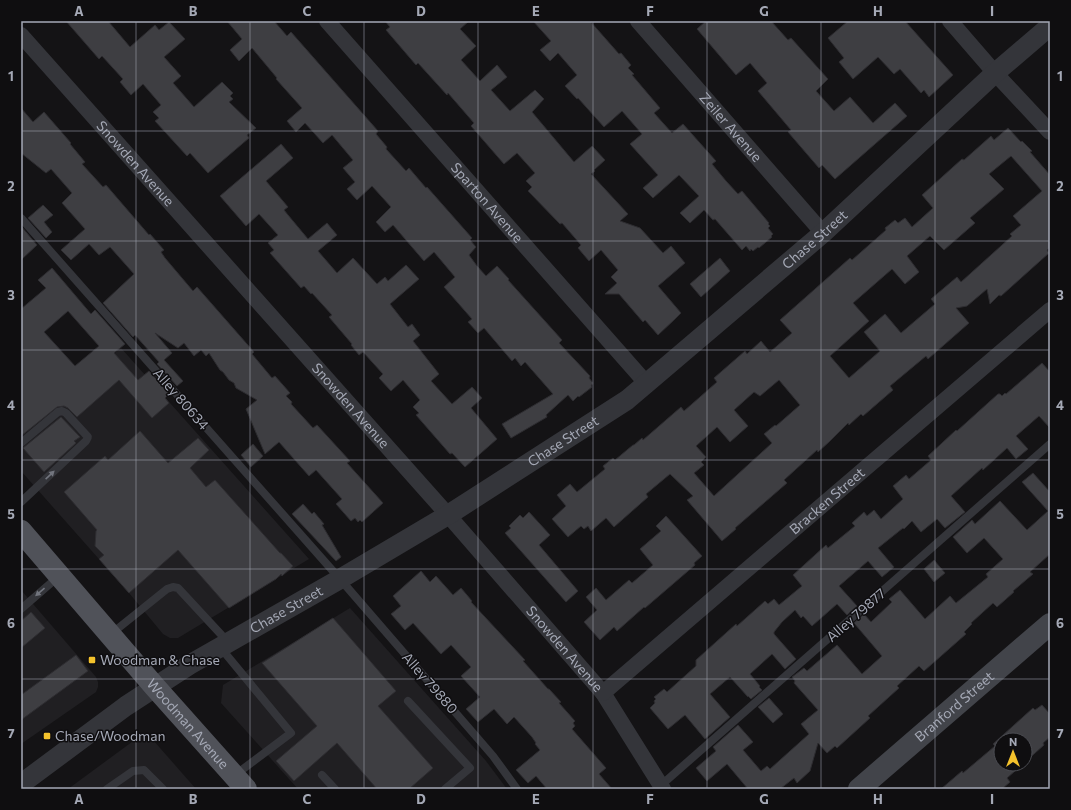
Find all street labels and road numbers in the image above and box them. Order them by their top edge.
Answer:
street label: Zeiler Avenue [696,89,766,165]
street label: Snowden Avenue [93,117,178,209]
street label: Sparton Avenue [448,159,527,246]
street label: Chase Street [778,206,851,272]
street label: Snowden Avenue [309,359,393,451]
street label: Alley 80634 [150,364,213,434]
street label: Chase Street [524,411,602,470]
street label: Bracken Street [786,464,868,538]
street label: Chase Street [247,582,326,637]
street label: Alley 79877 [823,584,889,645]
street label: Snowden Avenue [523,602,607,695]
street label: Alley 79880 [399,648,462,717]
street label: Branford Street [911,667,997,745]
street label: Woodman Avenue [144,675,233,772]

